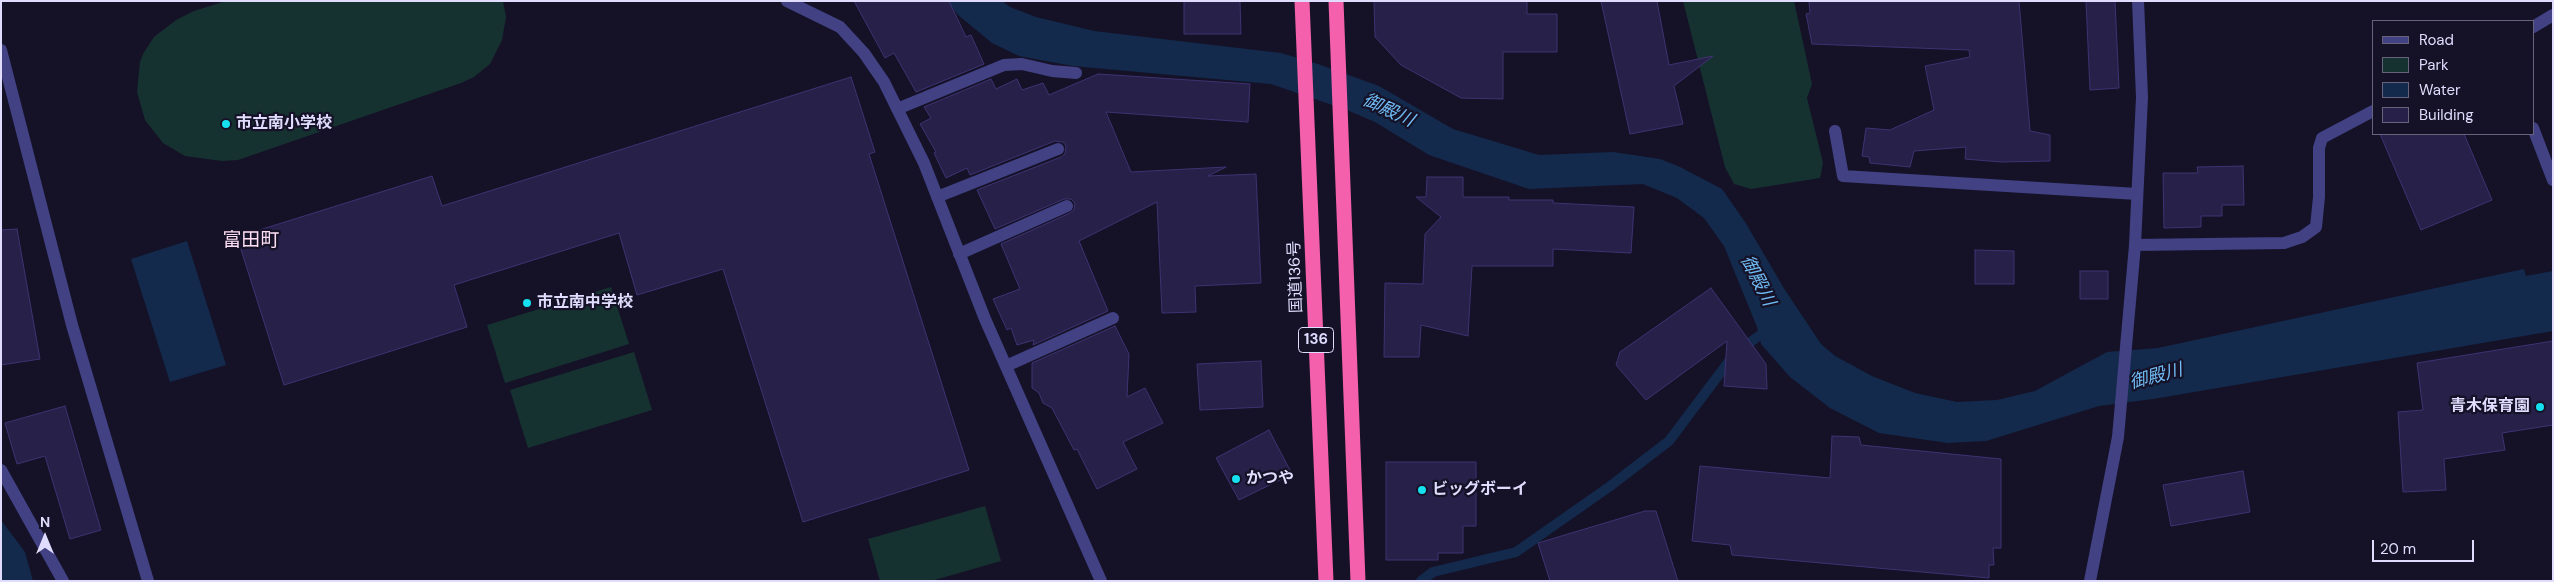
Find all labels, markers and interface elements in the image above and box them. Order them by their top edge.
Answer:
legend [2372,20,2534,135]
text: Road [2419,30,2454,50]
text: Park [2419,55,2449,75]
text: Water [2419,80,2460,100]
water label: 御殿川 [1359,90,1417,132]
text: Building [2419,105,2474,125]
place label: 市立南小学校 [236,114,332,134]
marker: 市立南小学校 [220,118,232,130]
district label: 富田町 [223,230,279,252]
street label: 国道136号 [1285,240,1307,314]
water label: 御殿川 [1735,252,1779,310]
place label: 市立南中学校 [537,293,633,313]
marker: 市立南中学校 [521,297,533,309]
road number: 136 [1298,328,1334,352]
water label: 御殿川 [2127,360,2185,394]
place label: 青木保育園 [2450,397,2530,417]
marker: 青木保育園 [2534,401,2546,413]
place label: かつや [1246,469,1294,489]
marker: かつや [1230,473,1242,485]
place label: ビッグボーイ [1432,480,1528,500]
marker: ビッグボーイ [1416,484,1428,496]
north arrow [20,512,70,562]
text: N [40,513,50,531]
scale bar [2374,530,2476,562]
text: 20 m [2380,539,2416,559]

